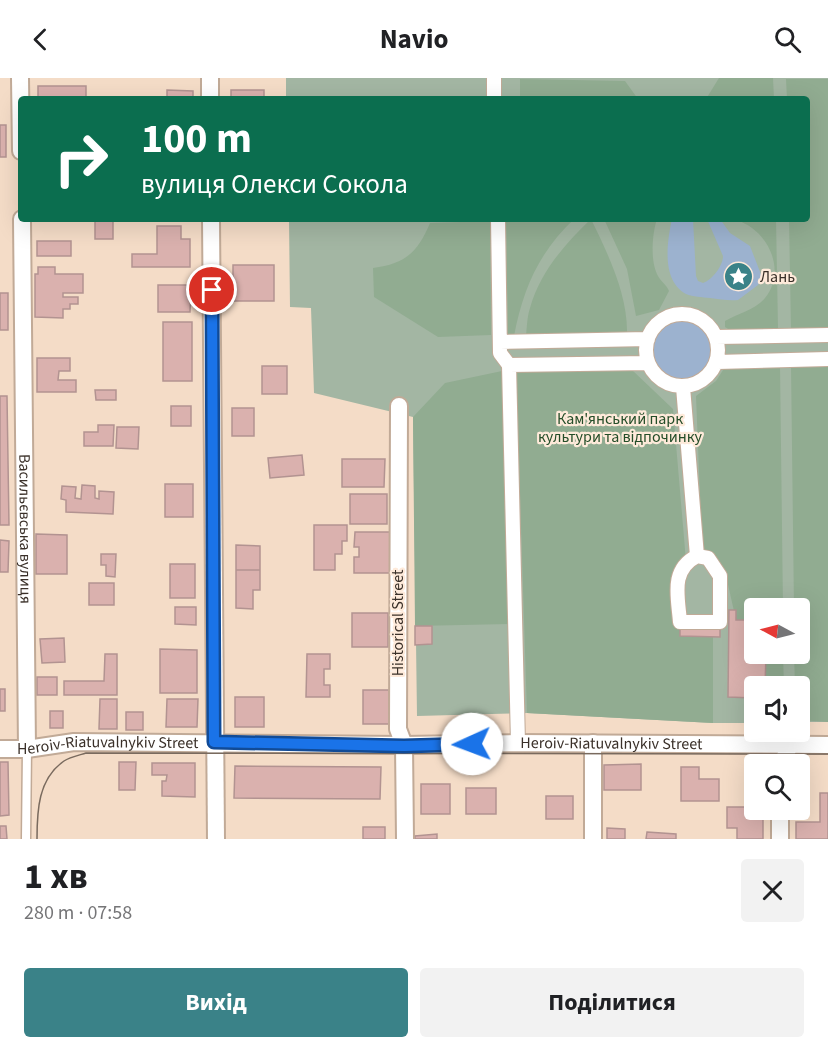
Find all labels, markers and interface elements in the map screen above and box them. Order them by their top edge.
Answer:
text: Navio [380,20,448,59]
icon: back [24,23,57,56]
icon: search [771,23,804,56]
text: 100 m [141,109,252,169]
icon: right [42,120,120,198]
text: вулиця Олекси Сокола [141,165,408,204]
place icon: Лань [723,261,755,293]
pin [186,264,237,315]
place label: Лань [760,266,795,288]
icon: arrive [195,273,228,306]
park label: Кам'янський парк культури та відпочинку [538,408,703,448]
street label: Васильєвська вулиця [13,454,37,604]
street label: Historical Street [387,569,409,676]
north arrow [744,598,810,664]
map controls [744,598,810,820]
button: sound [744,676,810,742]
position arrow [440,712,504,776]
street label: Heroiv-Riatuvalnykiv Street [17,731,199,760]
street label: Heroiv-Riatuvalnykiv Street [520,732,703,755]
button: search [744,754,810,820]
text: 1 хв [24,851,88,902]
button: close [741,859,804,922]
text: 280 m · 07:58 [24,899,132,927]
button: Вихід [24,968,408,1037]
button: Поділитися [420,968,804,1037]

